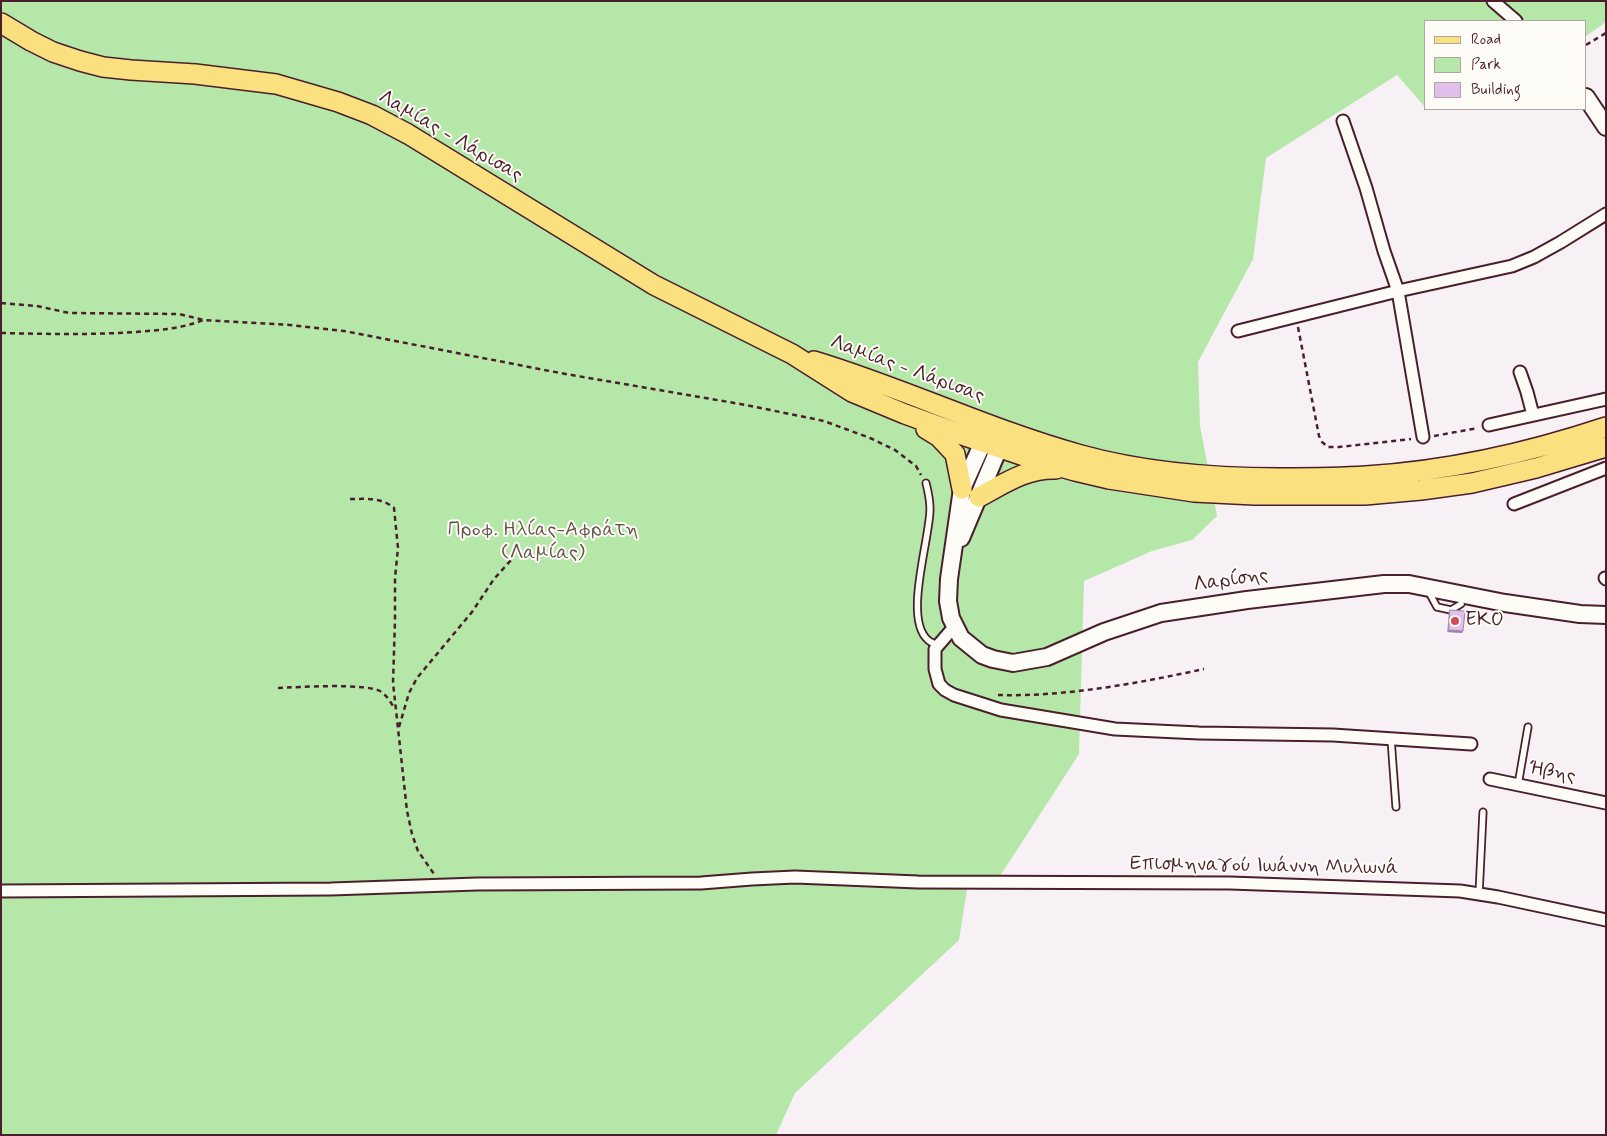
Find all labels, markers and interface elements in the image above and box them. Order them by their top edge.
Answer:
legend [1424,20,1587,110]
text: Road [1471,30,1501,50]
text: Park [1471,55,1501,75]
text: Building [1471,80,1521,100]
street label: Λαμίας - Λάρισας [374,86,526,188]
street label: Λαμίας - Λάρισας [827,331,987,409]
park label: Προφ. Ηλίας-Αφράτη (Λαμίας) [448,519,638,566]
street label: Λαρίσης [1192,564,1270,598]
place label: EKO [1465,609,1504,633]
marker: EKO [1449,615,1461,627]
street label: Ήβης [1526,756,1578,790]
street label: Επισμηναγού Ιωάννη Μυλωνά [1130,853,1398,881]

